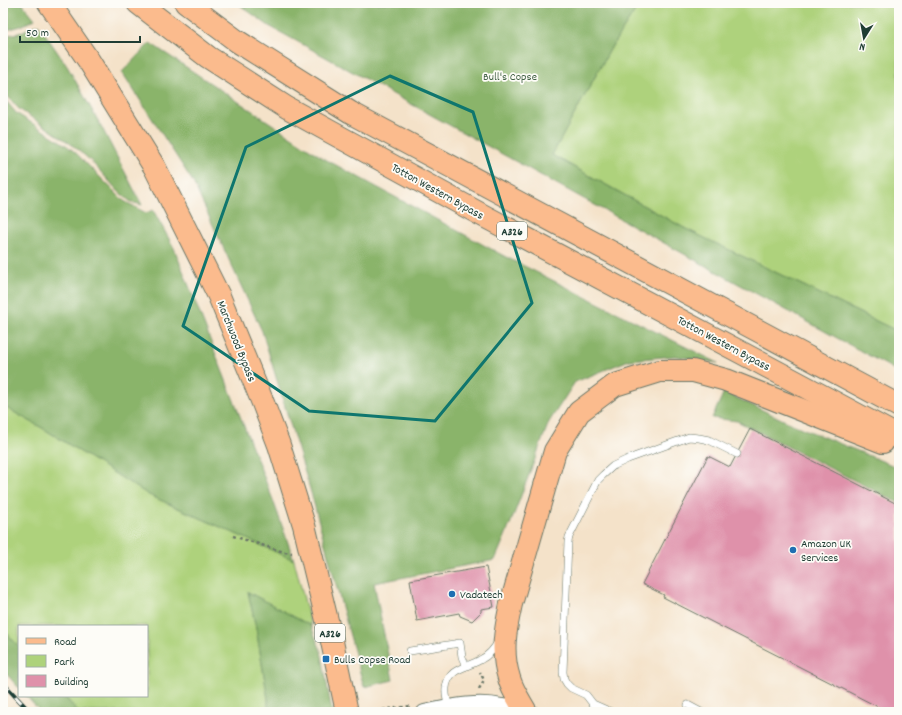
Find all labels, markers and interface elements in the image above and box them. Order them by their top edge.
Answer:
scale bar [20,18,140,44]
north arrow [844,18,884,58]
text: 50 m [26,25,49,42]
text: N [858,37,867,54]
park label: Bull's Copse [483,69,537,86]
street label: Totton Western Bypass [388,160,486,225]
road number: A326 [497,222,527,240]
street label: Marchwood Bypass [212,298,260,385]
street label: Totton Western Bypass [674,313,773,376]
place label: Amazon UK Services [801,536,851,567]
marker: Amazon UK Services [788,545,798,555]
place label: Vadatech [460,587,503,604]
marker: Vadatech [447,589,457,599]
road number: A326 [315,624,345,642]
legend [18,625,148,697]
text: Road [54,634,76,651]
place label: Bulls Copse Road [334,652,411,669]
text: Park [54,654,75,671]
marker: Bulls Copse Road [321,654,331,664]
text: Building [54,674,89,691]

